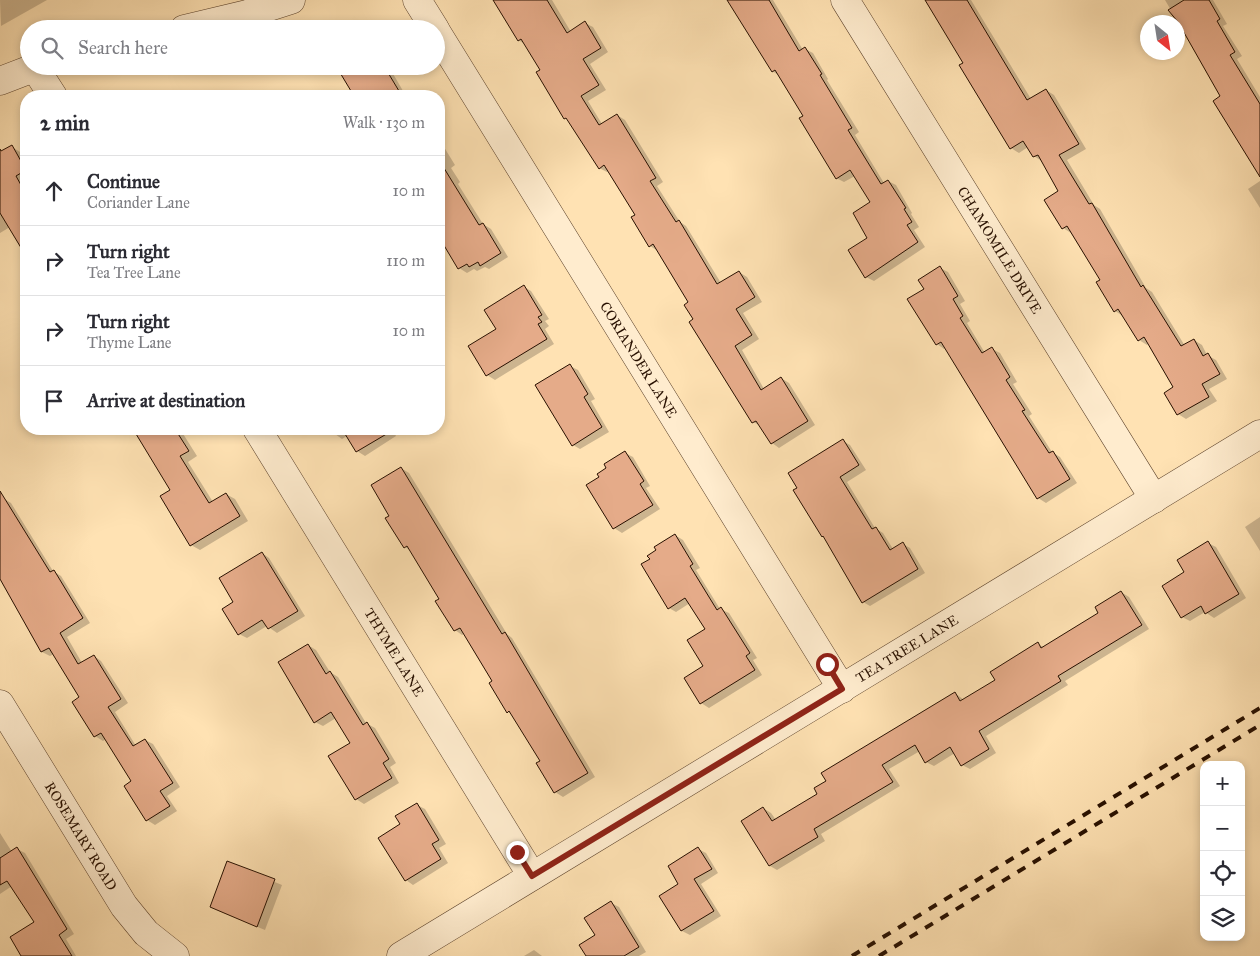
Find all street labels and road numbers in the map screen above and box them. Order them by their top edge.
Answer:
street label: CHAMOMILE DRIVE [954,184,1045,317]
street label: CORIANDER LANE [596,299,680,421]
street label: THYME LANE [360,605,427,700]
street label: TEA TREE LANE [853,611,961,687]
street label: ROSEMARY ROAD [41,779,120,894]

